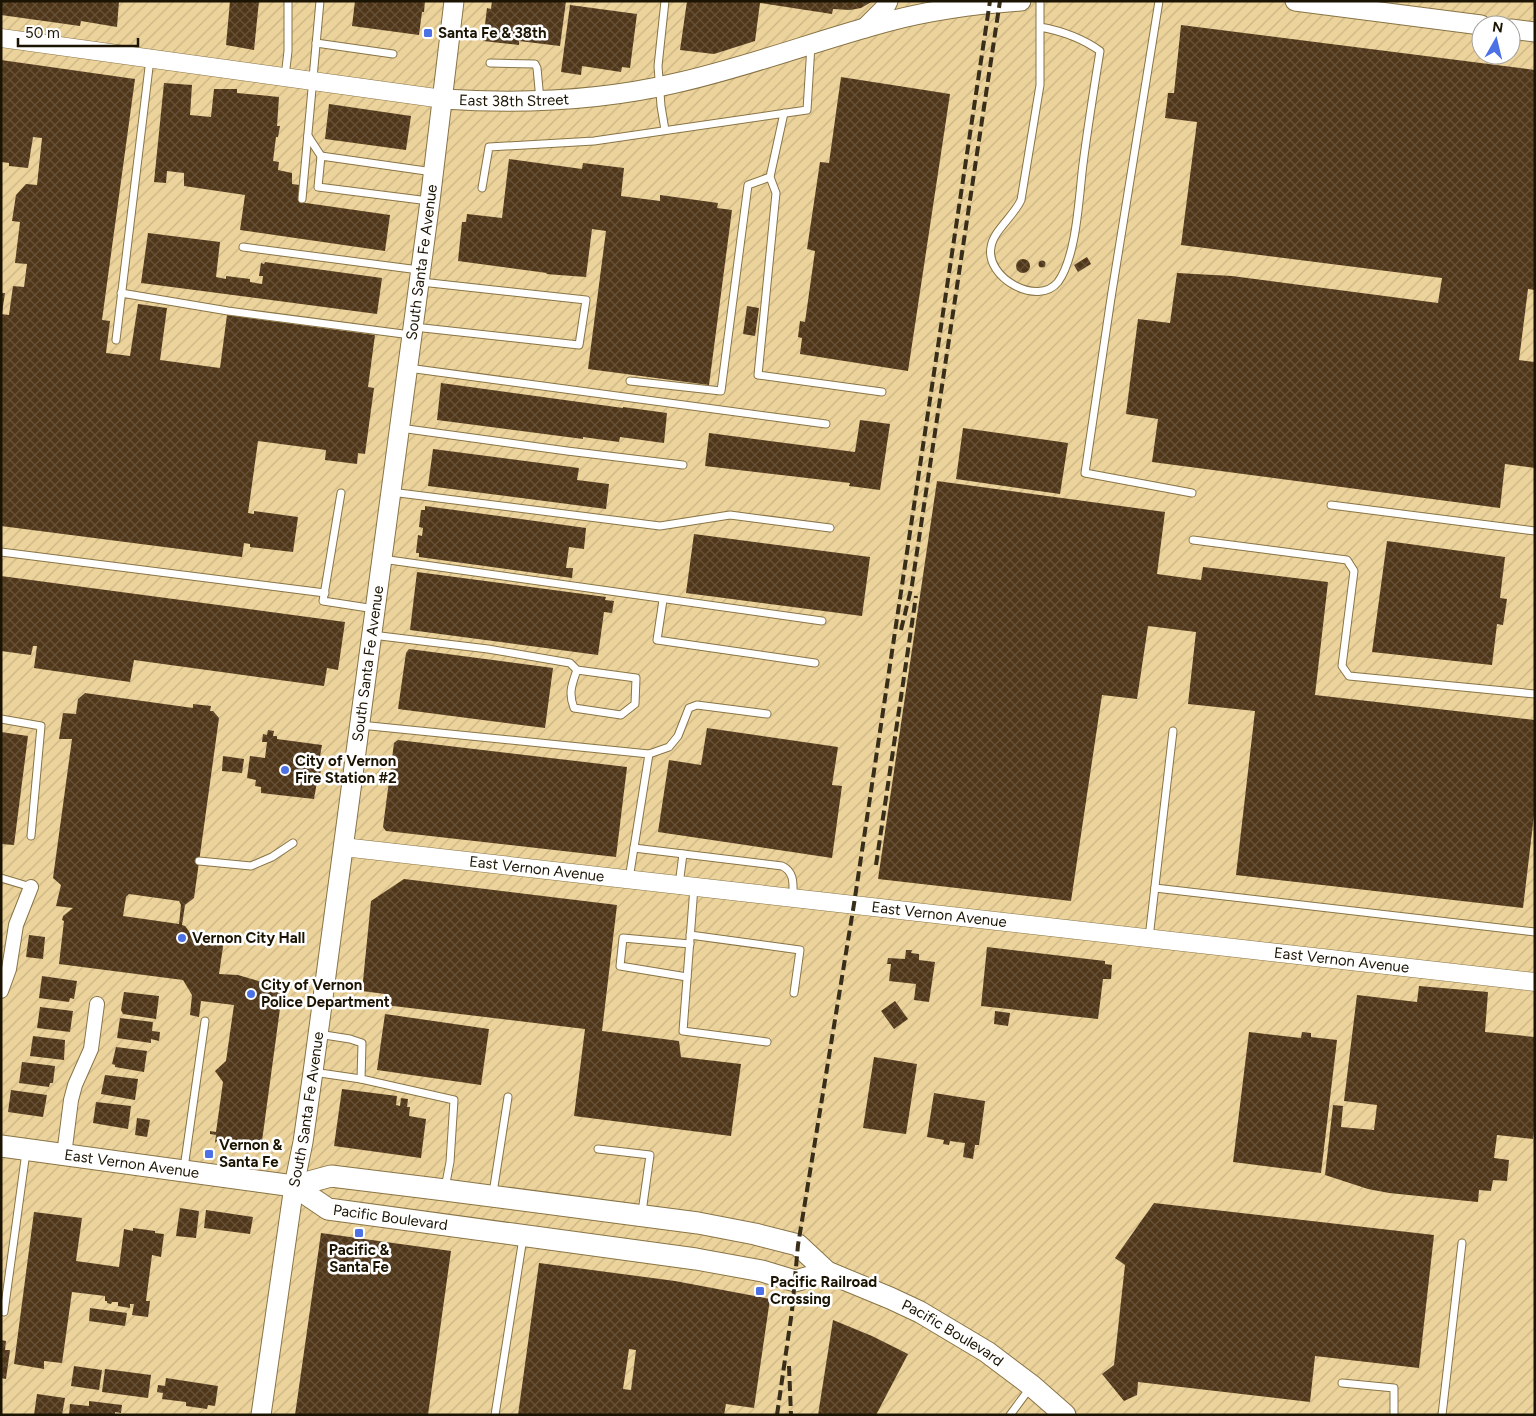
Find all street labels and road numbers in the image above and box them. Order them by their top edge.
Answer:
street label: East 38th Street [458,90,570,110]
street label: South Santa Fe Avenue [402,183,441,341]
street label: South Santa Fe Avenue [348,585,387,743]
street label: East Vernon Avenue [468,852,605,886]
street label: East Vernon Avenue [871,898,1008,931]
street label: East Vernon Avenue [1273,944,1410,977]
street label: South Santa Fe Avenue [285,1031,327,1189]
street label: East Vernon Avenue [63,1146,200,1182]
street label: Pacific Boulevard [332,1201,449,1234]
street label: Pacific Boulevard [899,1296,1007,1370]

